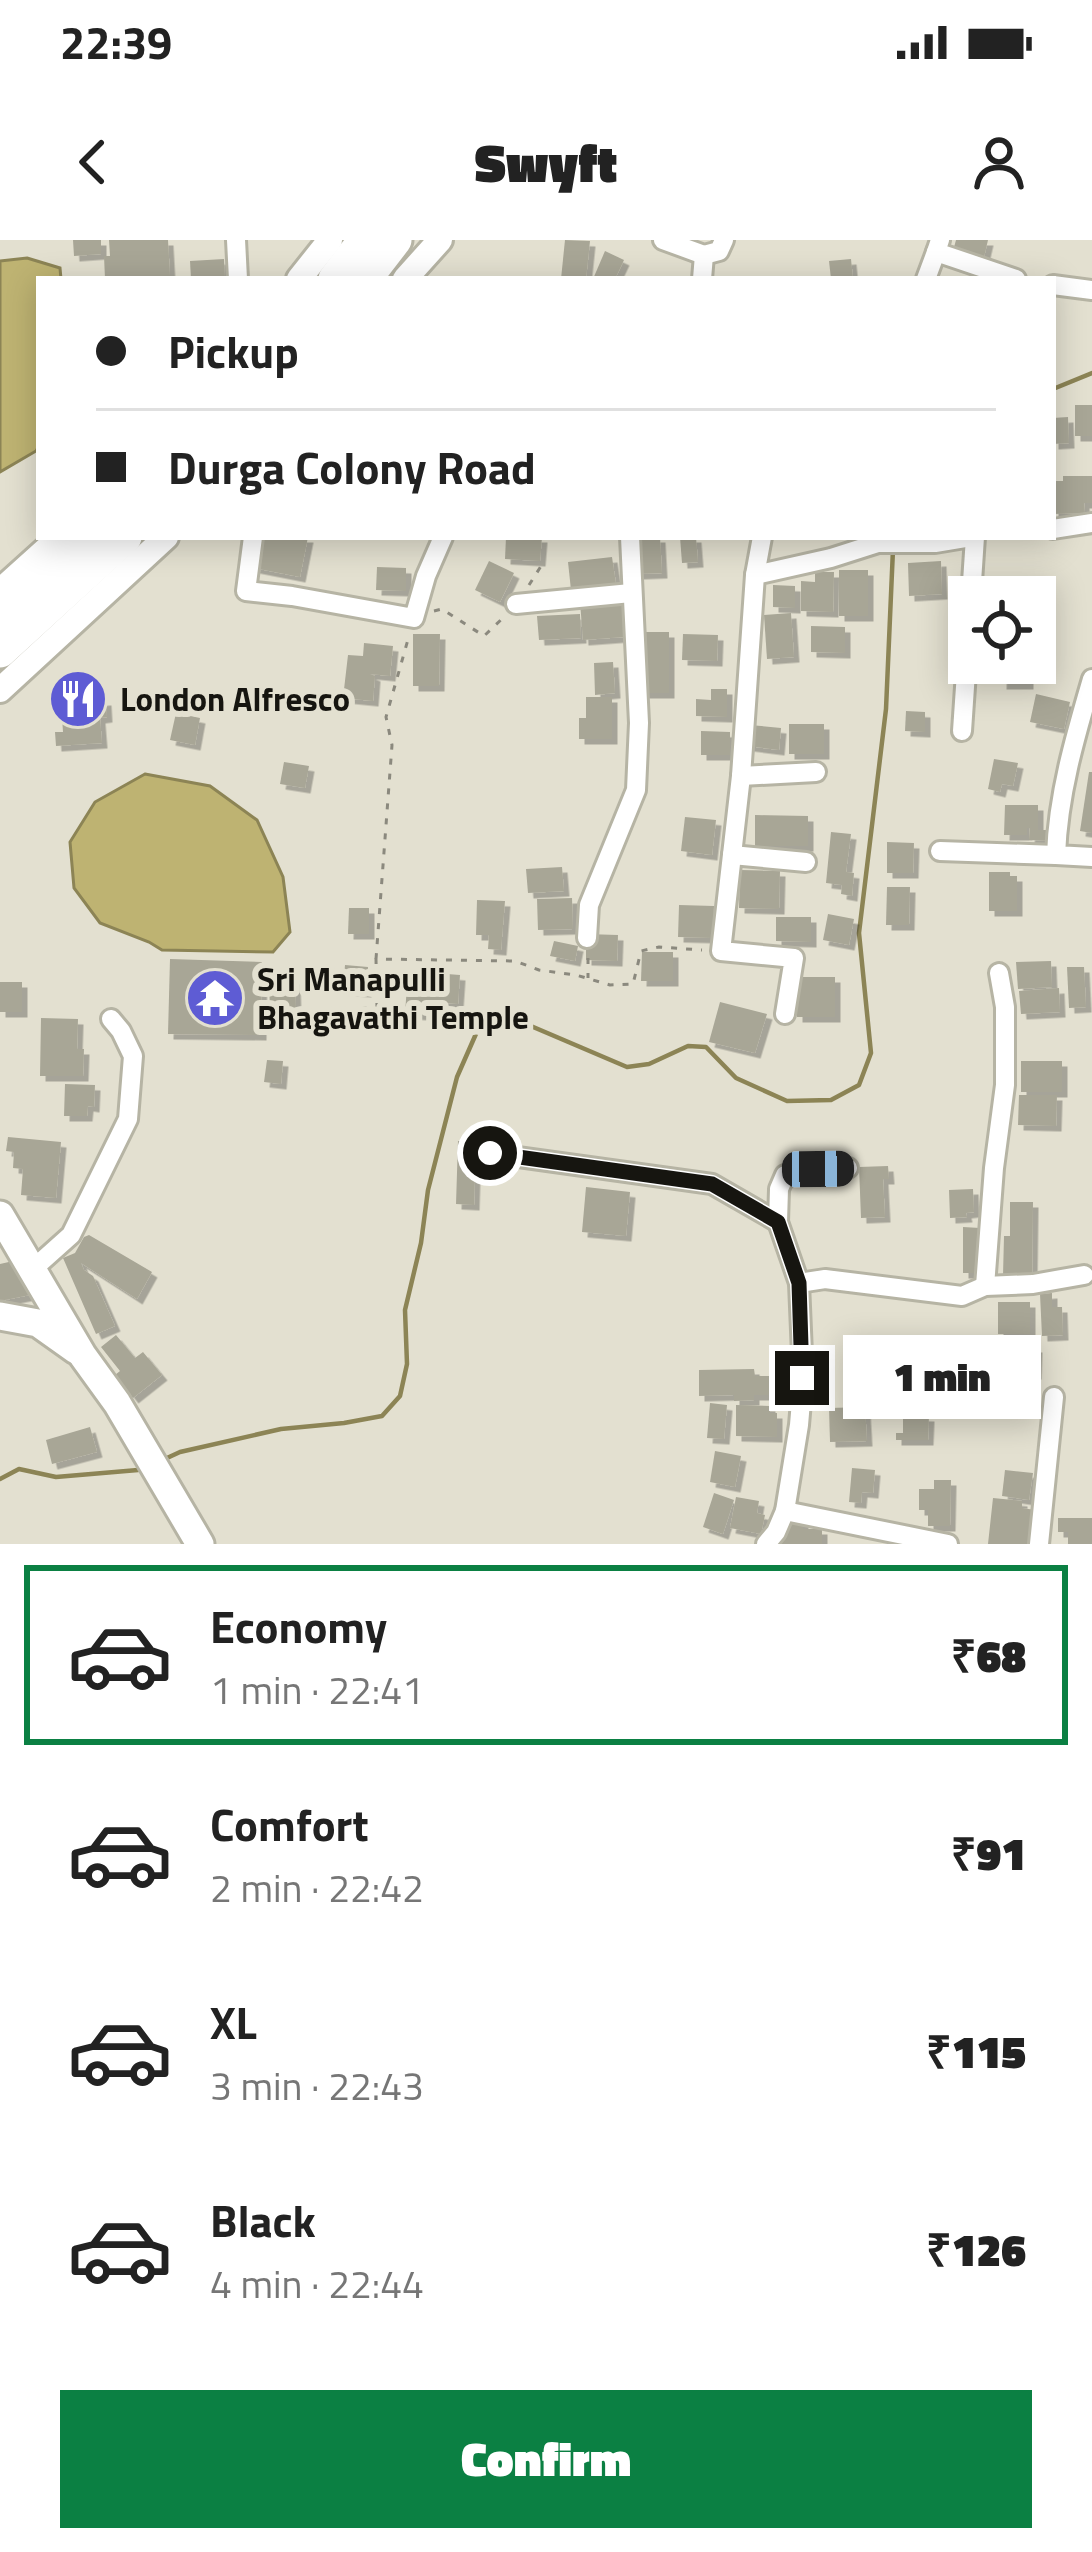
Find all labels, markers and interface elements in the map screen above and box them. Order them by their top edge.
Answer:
text: 22:39 [60,8,172,76]
text: Swyft [475,121,617,203]
icon: back [60,129,126,195]
icon: person [966,129,1032,195]
text: Pickup [168,317,299,385]
text: Durga Colony Road [168,433,536,501]
map controls [948,576,1056,684]
button: locate [948,576,1056,684]
restaurant icon: London Alfresco [47,668,109,730]
place label: London Alfresco [120,674,350,724]
place label: Sri Manapulli Bhagavathi Temple [257,954,529,1042]
temple icon: Sri Manapulli Bhagavathi Temple [184,967,246,1029]
route start [463,1126,517,1180]
car [782,1150,854,1188]
callout: 1 min [844,1336,1042,1420]
text: 1 min [894,1347,990,1406]
route end [775,1351,829,1405]
text: Economy [210,1592,387,1660]
icon: car [66,1601,174,1709]
text: ₹68 [951,1621,1026,1689]
text: 1 min · 22:41 [210,1660,424,1719]
text: Comfort [210,1790,369,1858]
icon: car [66,1799,174,1907]
text: ₹91 [951,1819,1026,1887]
text: 2 min · 22:42 [210,1858,424,1917]
text: XL [210,1988,257,2056]
icon: car [66,1997,174,2105]
text: ₹115 [926,2017,1026,2085]
text: 3 min · 22:43 [210,2056,424,2115]
text: Black [210,2186,316,2254]
icon: car [66,2195,174,2303]
text: ₹126 [926,2215,1026,2283]
text: 4 min · 22:44 [210,2254,424,2313]
button: Confirm [60,2390,1032,2528]

